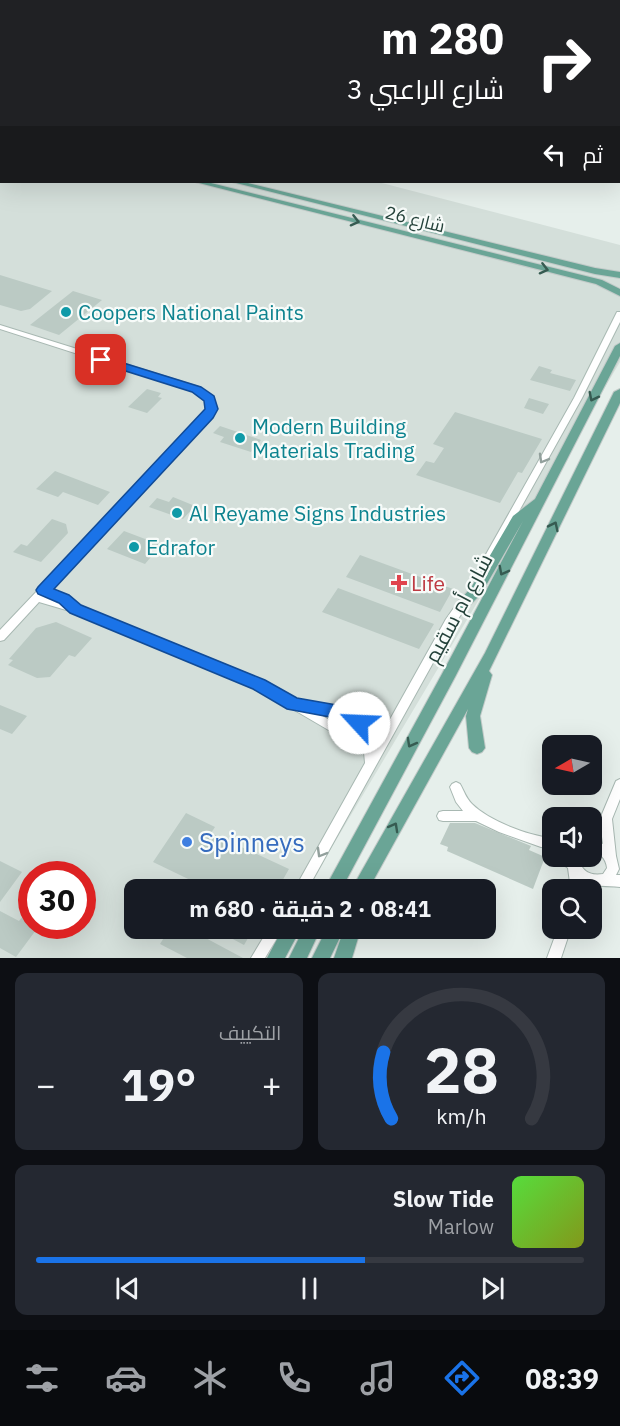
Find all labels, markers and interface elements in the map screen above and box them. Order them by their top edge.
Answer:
text: 280 m [381,11,504,66]
icon: right [525,24,603,102]
text: شارع الراعبي 3 [347,71,504,106]
icon: left [538,138,571,171]
text: ثم [583,140,603,169]
street label: شارع 26 [383,200,447,238]
one-way arrow [350,214,360,227]
one-way arrow [539,261,549,274]
place label: Coopers National Paints [78,298,304,326]
marker: Coopers National Paints [59,305,73,319]
pin [75,334,126,385]
icon: arrive [84,343,117,376]
one-way arrow [589,391,600,402]
place label: Modern Building Materials Trading [252,412,415,464]
marker: Modern Building Materials Trading [233,431,247,445]
one-way arrow [539,453,550,463]
place label: Al Reyame Signs Industries [189,499,446,527]
marker: Al Reyame Signs Industries [170,506,184,520]
one-way arrow [546,521,558,532]
place label: Edrafor [146,533,216,561]
marker: Edrafor [127,540,141,554]
street label: شارع أم سقيم [417,548,499,668]
one-way arrow [499,564,510,575]
place label: Life [411,569,445,597]
marker: Life [392,576,406,590]
position arrow [327,691,391,755]
north arrow [542,735,602,795]
map controls [542,735,602,939]
one-way arrow [407,736,419,747]
button: sound [542,807,602,867]
one-way arrow [387,823,398,833]
place label: Spinneys [199,825,305,859]
marker: Spinneys [180,835,194,849]
one-way arrow [317,847,328,857]
speed limit sign: 30 [18,861,96,939]
button: search [542,879,602,939]
text: 08:41 · 2 دقيقة · 680 m [189,894,431,923]
text: التكييف [219,1019,282,1046]
text: 28 [424,1029,499,1110]
text: 19° [121,1055,196,1113]
text: − [36,1063,56,1106]
text: + [262,1063,282,1106]
text: km/h [436,1102,486,1130]
text: Slow Tide [393,1184,494,1213]
text: Marlow [428,1213,494,1240]
icon: previous [111,1272,144,1305]
icon: pause [293,1272,326,1305]
icon: next [476,1272,509,1305]
icon: filters [21,1357,63,1399]
icon: car [105,1357,147,1399]
icon: climate [189,1357,231,1399]
icon: phone [273,1357,315,1399]
icon: music [357,1357,399,1399]
icon: directions [441,1357,483,1399]
text: 08:39 [525,1361,599,1396]

